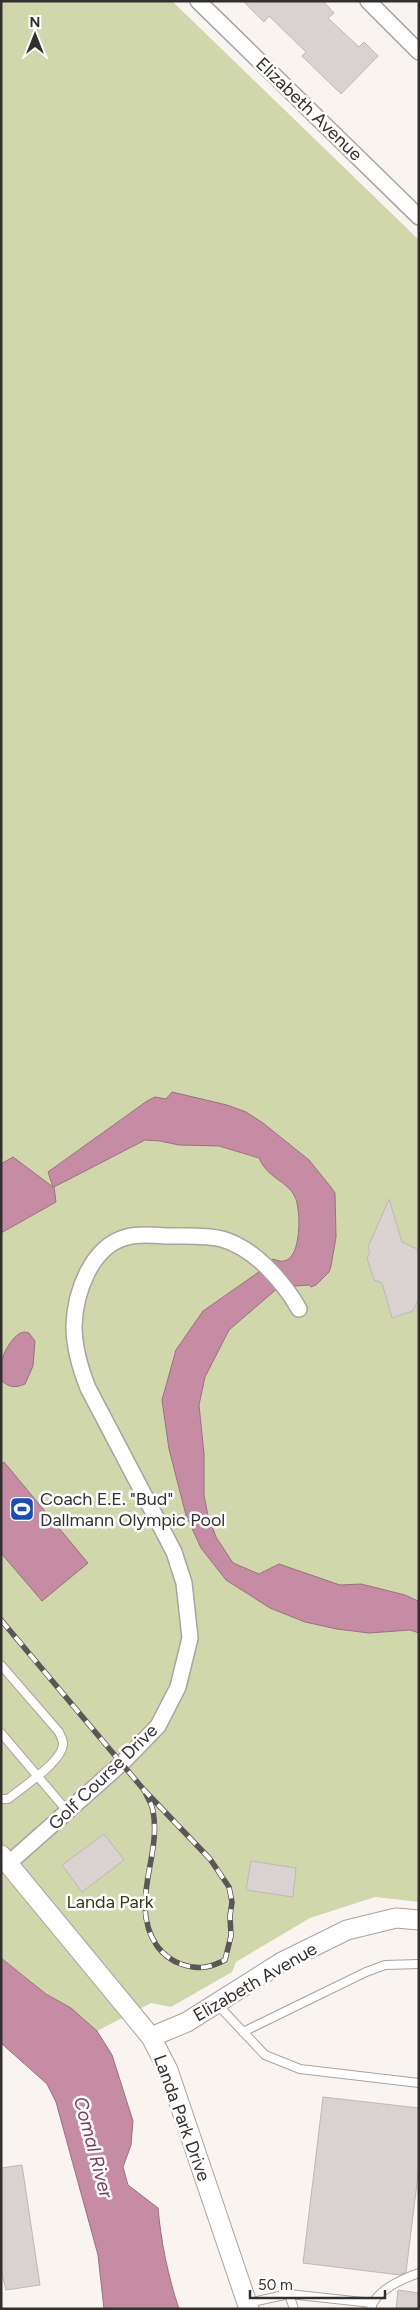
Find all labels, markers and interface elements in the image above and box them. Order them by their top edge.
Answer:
north arrow [10,10,60,60]
text: N [30,14,40,31]
street label: Elizabeth Avenue [251,53,367,165]
place label: Coach E.E. "Bud" Dallmann Olympic Pool [40,1488,225,1531]
sports icon: Coach E.E. "Bud" Dallmann Olympic Pool [9,1496,35,1522]
street label: Golf Course Drive [44,1719,162,1835]
park label: Landa Park [67,1891,154,1913]
street label: Elizabeth Avenue [189,1938,321,2026]
street label: Landa Park Drive [149,2052,215,2184]
water label: Comal River [69,2094,118,2201]
scale bar [250,2268,385,2300]
text: 50 m [258,2276,293,2294]

